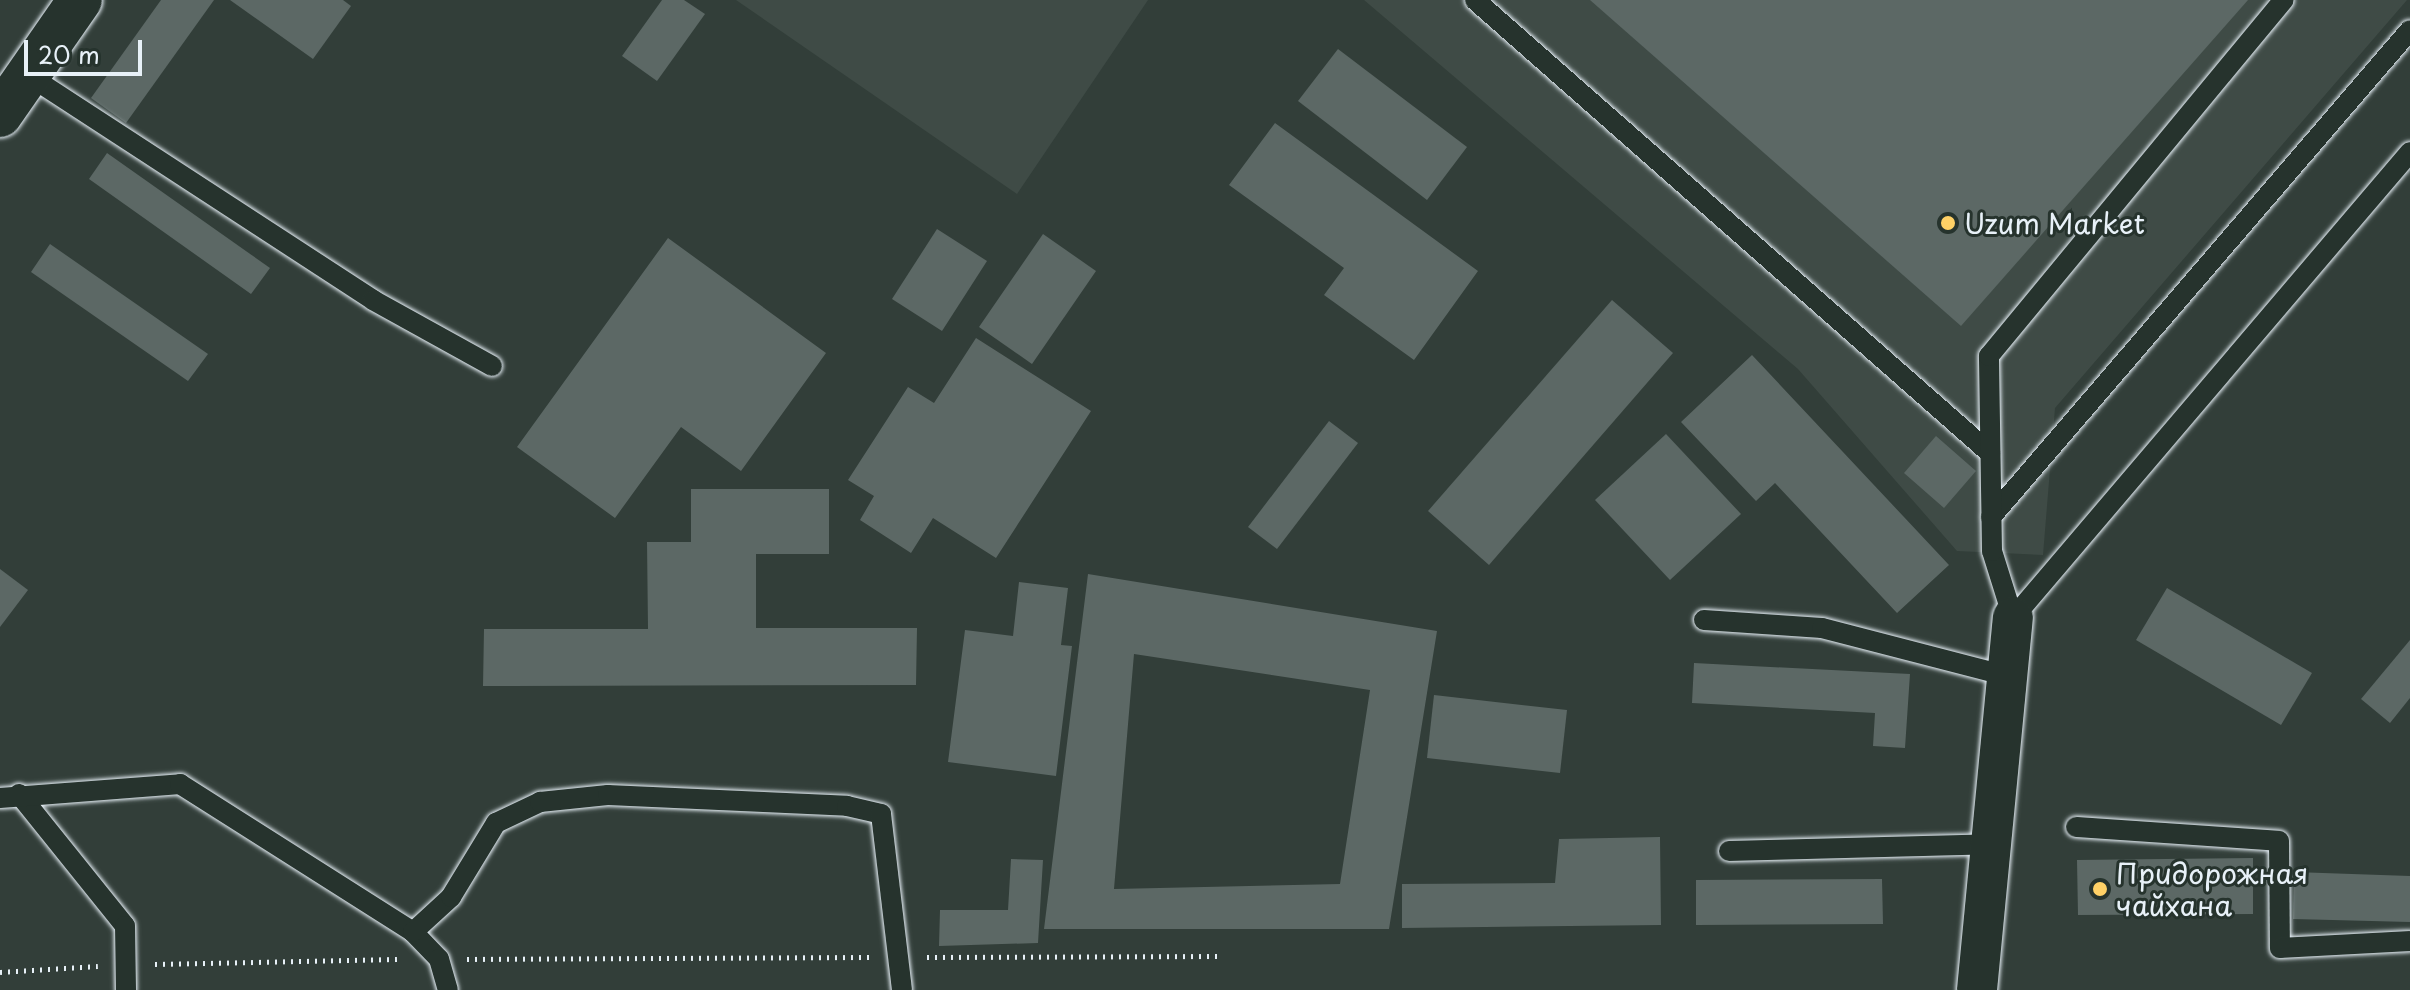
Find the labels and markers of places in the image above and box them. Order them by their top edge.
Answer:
place label: Uzum Market [1964,206,2147,240]
marker: Uzum Market [1939,214,1957,232]
place label: Придорожная чайхана [2116,856,2308,922]
marker: Придорожная чайхана [2091,880,2109,898]

